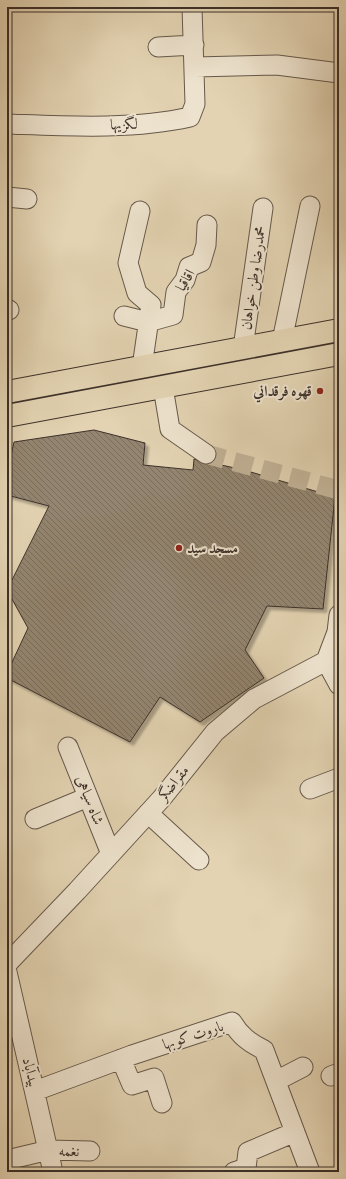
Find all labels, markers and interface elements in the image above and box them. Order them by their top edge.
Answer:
street label: لگزیها [110,115,138,134]
street label: محمدرضا وطن خواهان [237,225,270,331]
street label: اقاقیا [171,266,199,295]
place label: قهوه فرقداني [252,382,312,403]
marker: قهوه فرقداني [315,386,325,396]
place label: مسجد سید [187,539,238,558]
marker: مسجد سید [174,543,184,553]
street label: مقراضگر [152,762,193,807]
street label: شاه سیاهی [71,773,108,828]
street label: باروت کوبها [160,1017,226,1054]
street label: بیدآباد [18,1055,43,1089]
street label: نغمه [58,1142,80,1161]

